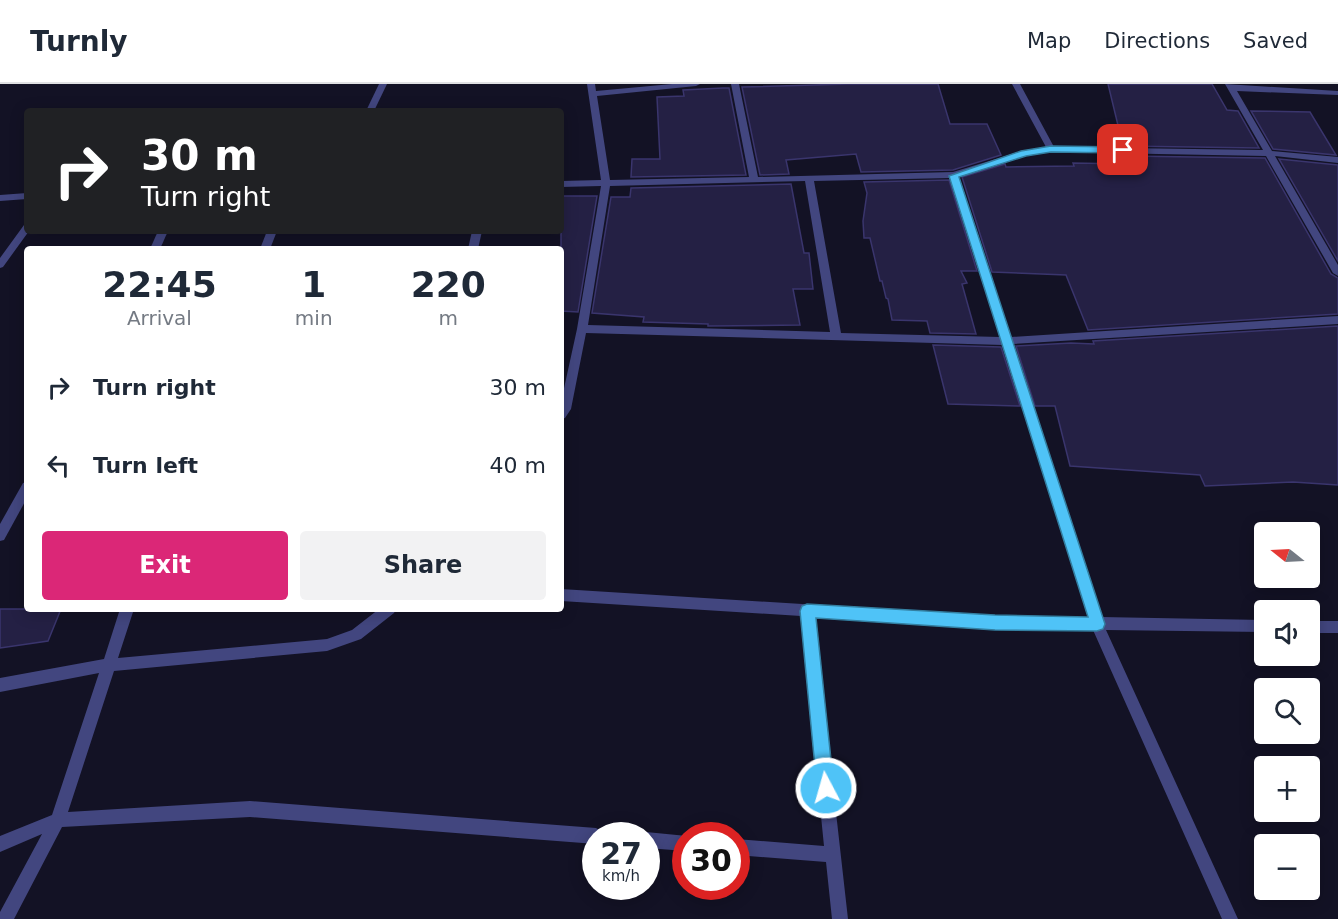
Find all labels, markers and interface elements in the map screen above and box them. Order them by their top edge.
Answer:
text: Turnly [30,25,128,58]
text: Map [1027,29,1071,53]
text: Directions [1104,29,1210,53]
text: Saved [1243,29,1308,53]
pin [1097,124,1148,175]
text: 30 m [141,131,258,180]
icon: right [42,132,120,210]
icon: arrive [1106,133,1139,166]
text: Turn right [141,181,270,212]
text: 22:45 [102,264,217,305]
text: 1 [301,264,326,305]
text: 220 [411,264,486,305]
text: Arrival [127,306,192,330]
text: min [295,306,333,330]
text: m [439,306,458,330]
icon: right [42,371,75,404]
text: Turn right [93,375,216,400]
text: 30 m [490,375,546,400]
icon: left [42,449,75,482]
text: Turn left [93,453,198,478]
text: 40 m [490,453,546,478]
north arrow [1254,522,1320,588]
map controls [1254,522,1320,900]
button: Exit [42,531,288,600]
button: Share [300,531,546,600]
button: sound [1254,600,1320,666]
button: search [1254,678,1320,744]
position arrow [794,756,858,820]
button: + [1254,756,1320,822]
speed limit sign: 30 [672,822,750,900]
button: − [1254,834,1320,900]
text: 27 [600,836,642,871]
text: km/h [602,867,640,885]

